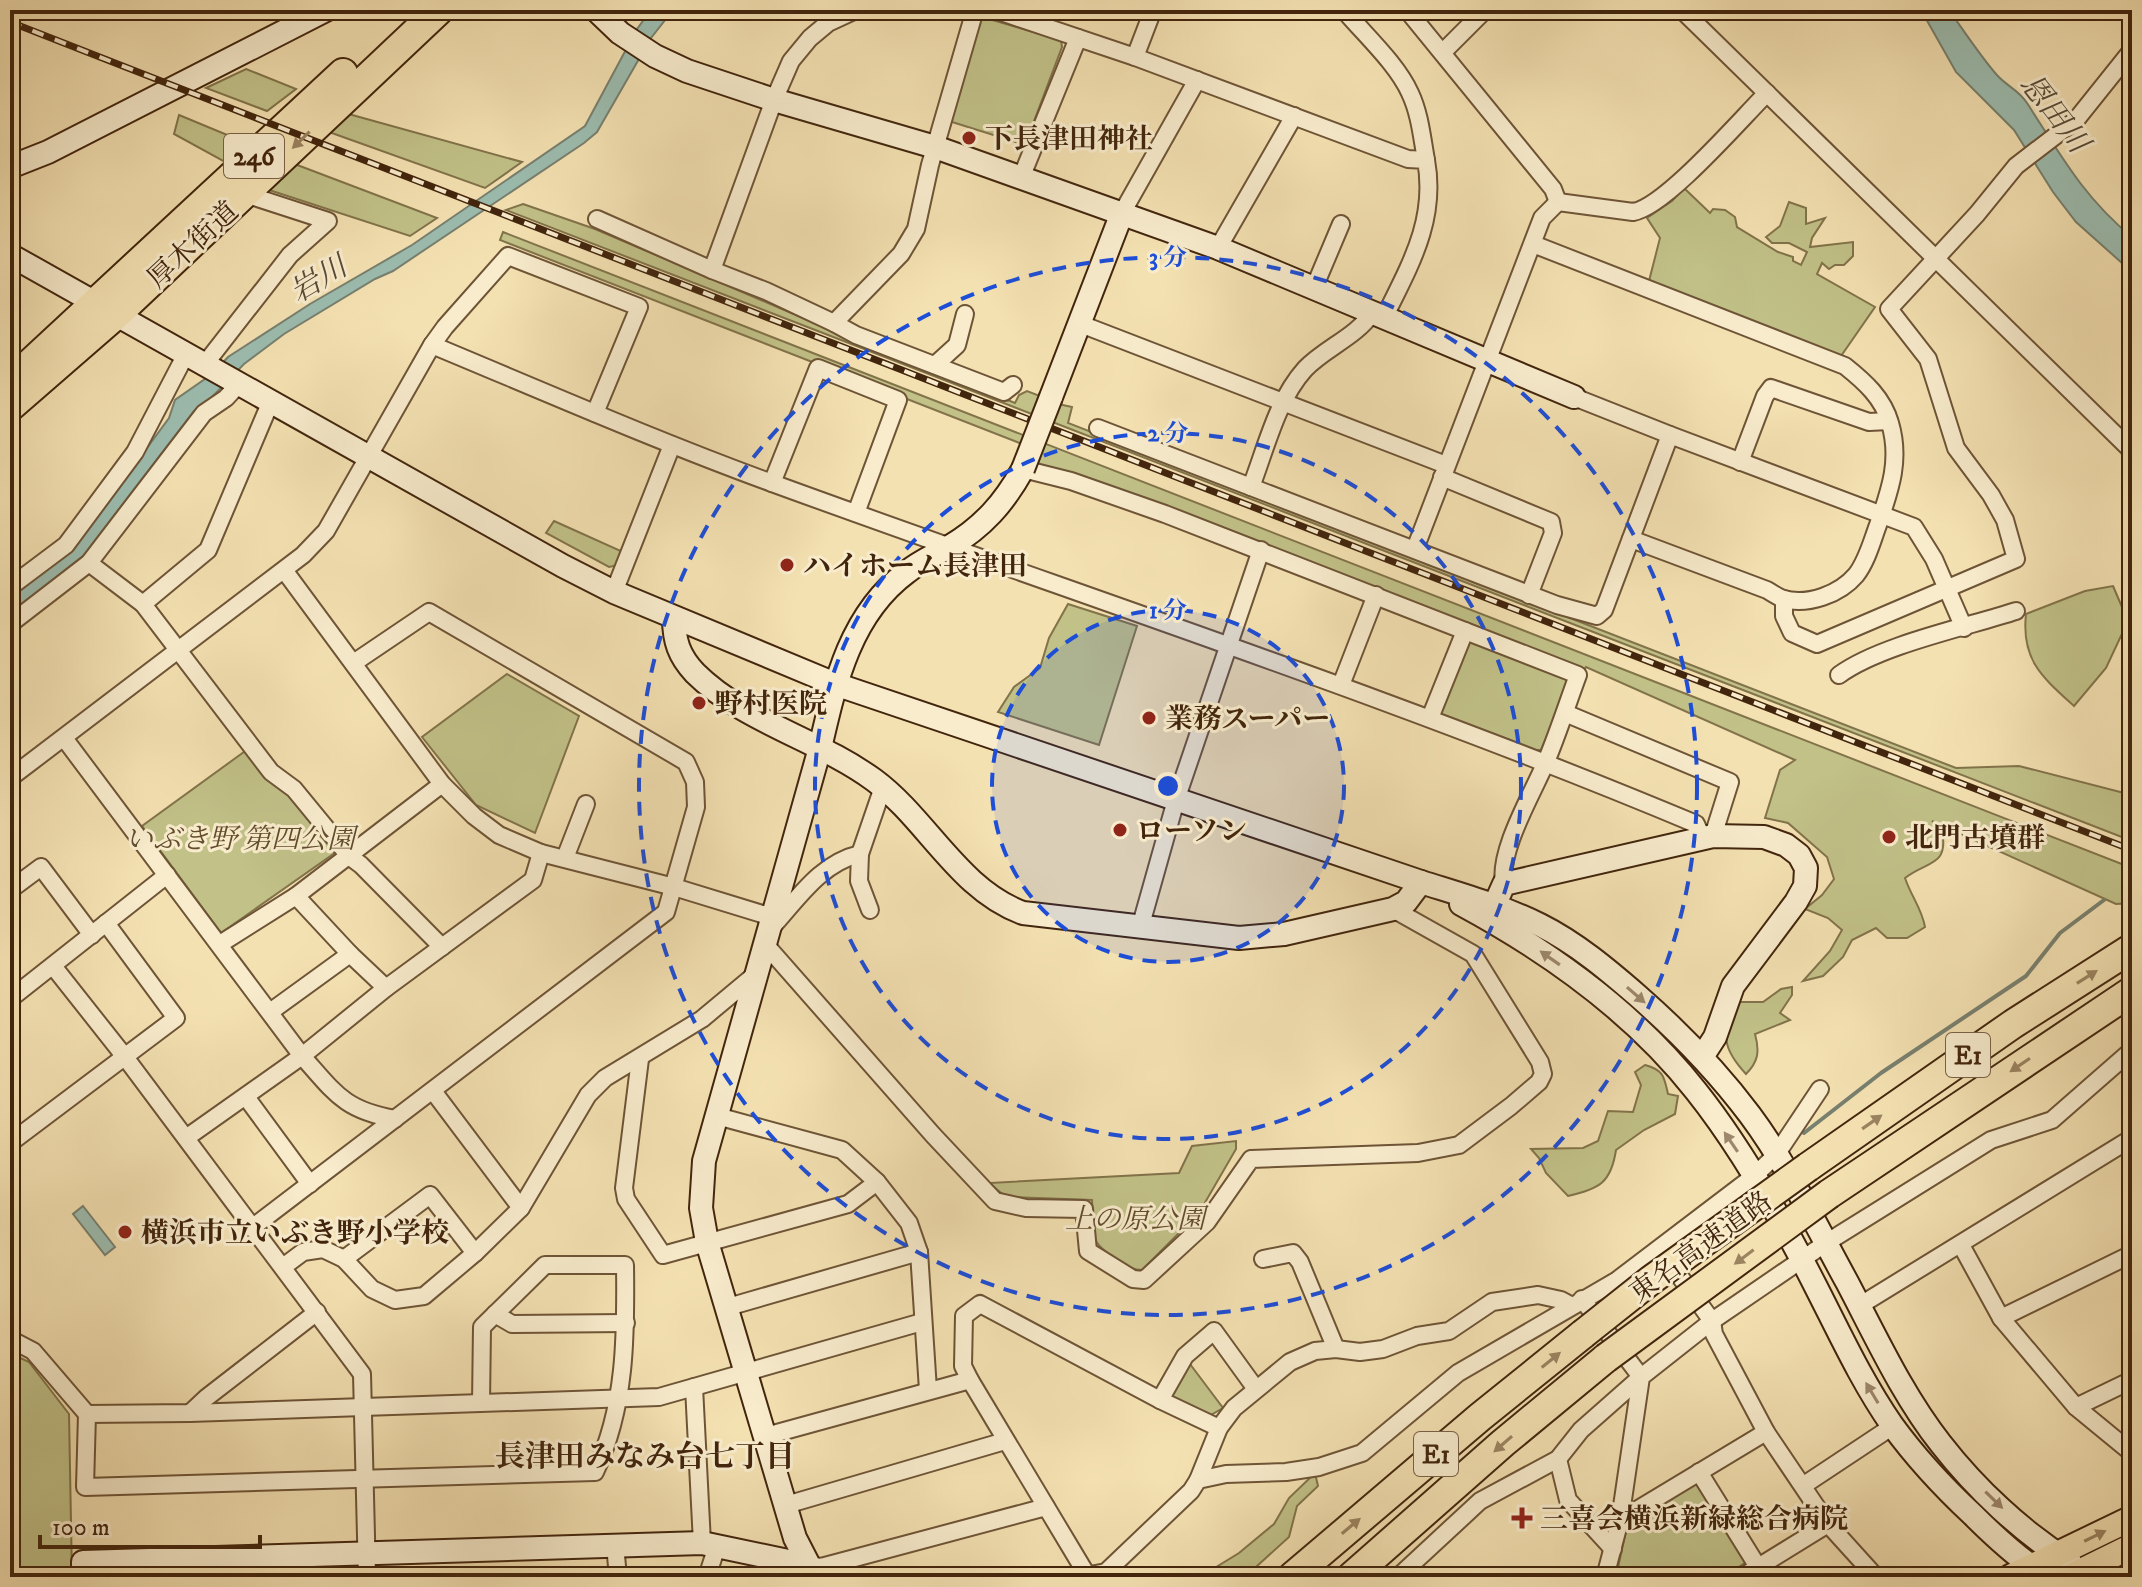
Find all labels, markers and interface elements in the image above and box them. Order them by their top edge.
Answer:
water label: 恩田川 [2012,67,2098,163]
place label: 下長津田神社 [985,122,1153,157]
marker: 下長津田神社 [960,129,978,147]
one-way arrow [292,131,311,149]
road number: 246 [224,134,284,178]
street label: 厚木街道 [140,194,246,296]
text: 3 分 [1149,243,1187,273]
water label: 岩川 [284,247,357,312]
text: 2 分 [1148,419,1188,449]
place label: ハイホーム長津田 [803,549,1027,584]
marker: ハイホーム長津田 [778,556,796,574]
text: 1 分 [1149,596,1187,626]
place label: 野村医院 [715,687,827,722]
marker: 野村医院 [690,694,708,712]
place label: 業務スーパー [1165,702,1330,737]
marker: 業務スーパー [1140,709,1158,727]
centre of rings [1154,772,1182,800]
place label: ローソン [1136,814,1247,849]
marker: ローソン [1111,821,1129,839]
place label: 北門古墳群 [1905,821,2045,856]
park label: いぶき野 第四公園 [125,822,359,857]
marker: 北門古墳群 [1880,828,1898,846]
one-way arrow [1539,951,1560,966]
one-way arrow [2076,970,2098,984]
one-way arrow [1627,985,1646,1003]
road number: E1 [1946,1033,1990,1077]
one-way arrow [2009,1057,2030,1072]
one-way arrow [1861,1115,1882,1130]
one-way arrow [1724,1131,1739,1152]
street label: 東名高速道路 [1623,1184,1779,1311]
park label: 上の原公園 [1065,1202,1209,1237]
place label: 横浜市立いぶき野小学校 [141,1216,449,1251]
marker: 横浜市立いぶき野小学校 [116,1223,134,1241]
one-way arrow [1733,1249,1754,1265]
one-way arrow [1541,1352,1561,1368]
one-way arrow [1865,1382,1879,1404]
road number: E1 [1414,1432,1458,1476]
one-way arrow [1493,1434,1512,1452]
district label: 長津田みなみ台七丁目 [495,1439,795,1476]
one-way arrow [1984,1491,2003,1509]
scale bar [40,1499,260,1549]
place label: 三喜会横浜新緑総合病院 [1540,1502,1848,1537]
marker: 三喜会横浜新緑総合病院 [1511,1507,1533,1529]
text: 100 m [52,1513,110,1543]
one-way arrow [1341,1518,1361,1535]
one-way arrow [2083,1529,2106,1543]

